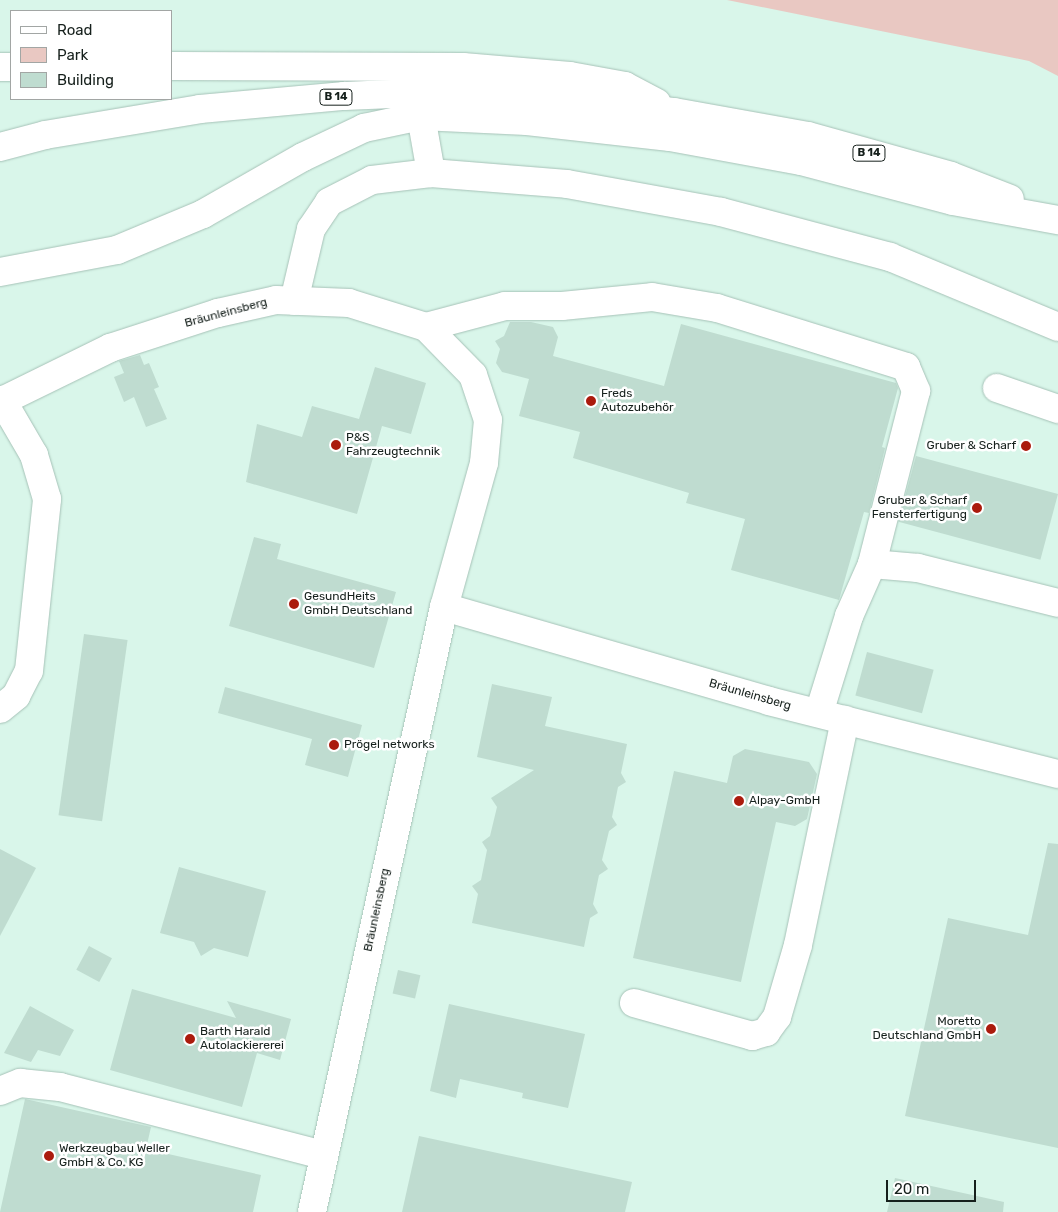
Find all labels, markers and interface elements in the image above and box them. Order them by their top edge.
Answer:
legend [10,10,172,100]
text: Road [57,21,93,39]
text: Park [57,46,88,64]
text: Building [57,71,114,89]
road number: B 14 [318,88,354,105]
road number: B 14 [852,144,886,162]
street label: Bräunleinsberg [183,295,269,331]
place label: Freds Autozubehör [601,387,674,415]
marker: Freds Autozubehör [585,395,597,407]
place label: P&S Fahrzeugtechnik [346,431,440,459]
marker: P&S Fahrzeugtechnik [330,439,342,451]
place label: Gruber & Scharf [926,439,1016,453]
marker: Gruber & Scharf [1020,440,1032,452]
place label: Gruber & Scharf Fensterfertigung [872,494,967,522]
marker: Gruber & Scharf Fensterfertigung [971,502,983,514]
place label: GesundHeits GmbH Deutschland [304,590,412,618]
marker: GesundHeits GmbH Deutschland [288,598,300,610]
street label: Bräunleinsberg [707,676,793,714]
place label: Prögel networks [344,738,435,752]
marker: Prögel networks [328,739,340,751]
place label: Alpay-GmbH [749,794,820,808]
marker: Alpay-GmbH [733,795,745,807]
street label: Bräunleinsberg [361,867,393,953]
place label: Moretto Deutschland GmbH [873,1015,981,1043]
marker: Moretto Deutschland GmbH [985,1023,997,1035]
place label: Barth Harald Autolackiererei [200,1025,284,1053]
marker: Barth Harald Autolackiererei [184,1033,196,1045]
place label: Werkzeugbau Weller GmbH & Co. KG [59,1142,170,1170]
marker: Werkzeugbau Weller GmbH & Co. KG [43,1150,55,1162]
scale bar [888,1170,978,1202]
text: 20 m [894,1180,929,1198]

